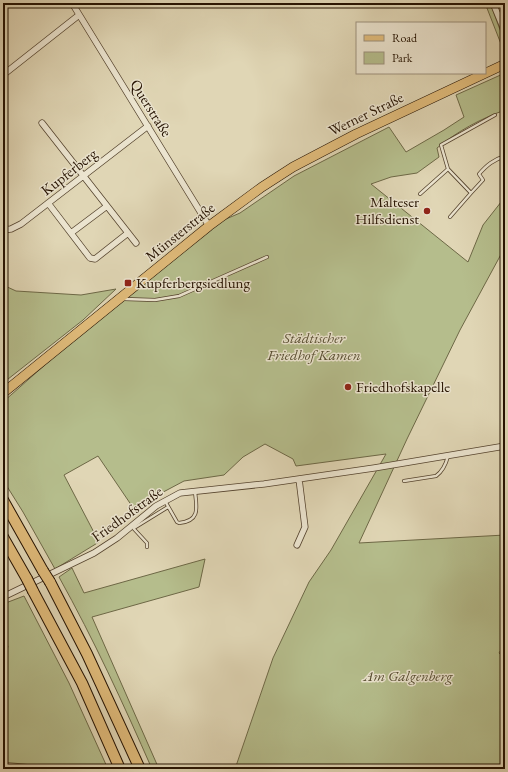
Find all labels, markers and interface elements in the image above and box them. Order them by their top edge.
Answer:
legend [356,22,486,74]
text: Road [392,30,418,46]
text: Park [392,50,413,66]
street label: Querstraße [126,75,177,140]
street label: Werner Straße [325,87,406,140]
street label: Kupferberg [37,143,101,199]
place label: Malteser Hilfsdienst [355,192,419,228]
street label: Münsterstraße [141,198,218,265]
marker: Malteser Hilfsdienst [422,206,432,216]
place label: Kupferbergsiedlung [136,273,251,292]
marker: Kupferbergsiedlung [123,278,133,288]
park label: Städtischer Friedhof Kamen [266,328,361,364]
place label: Friedhofskapelle [356,377,450,396]
marker: Friedhofskapelle [343,382,353,392]
street label: Friedhofstraße [87,481,166,546]
park label: Am Galgenberg [363,666,453,685]

